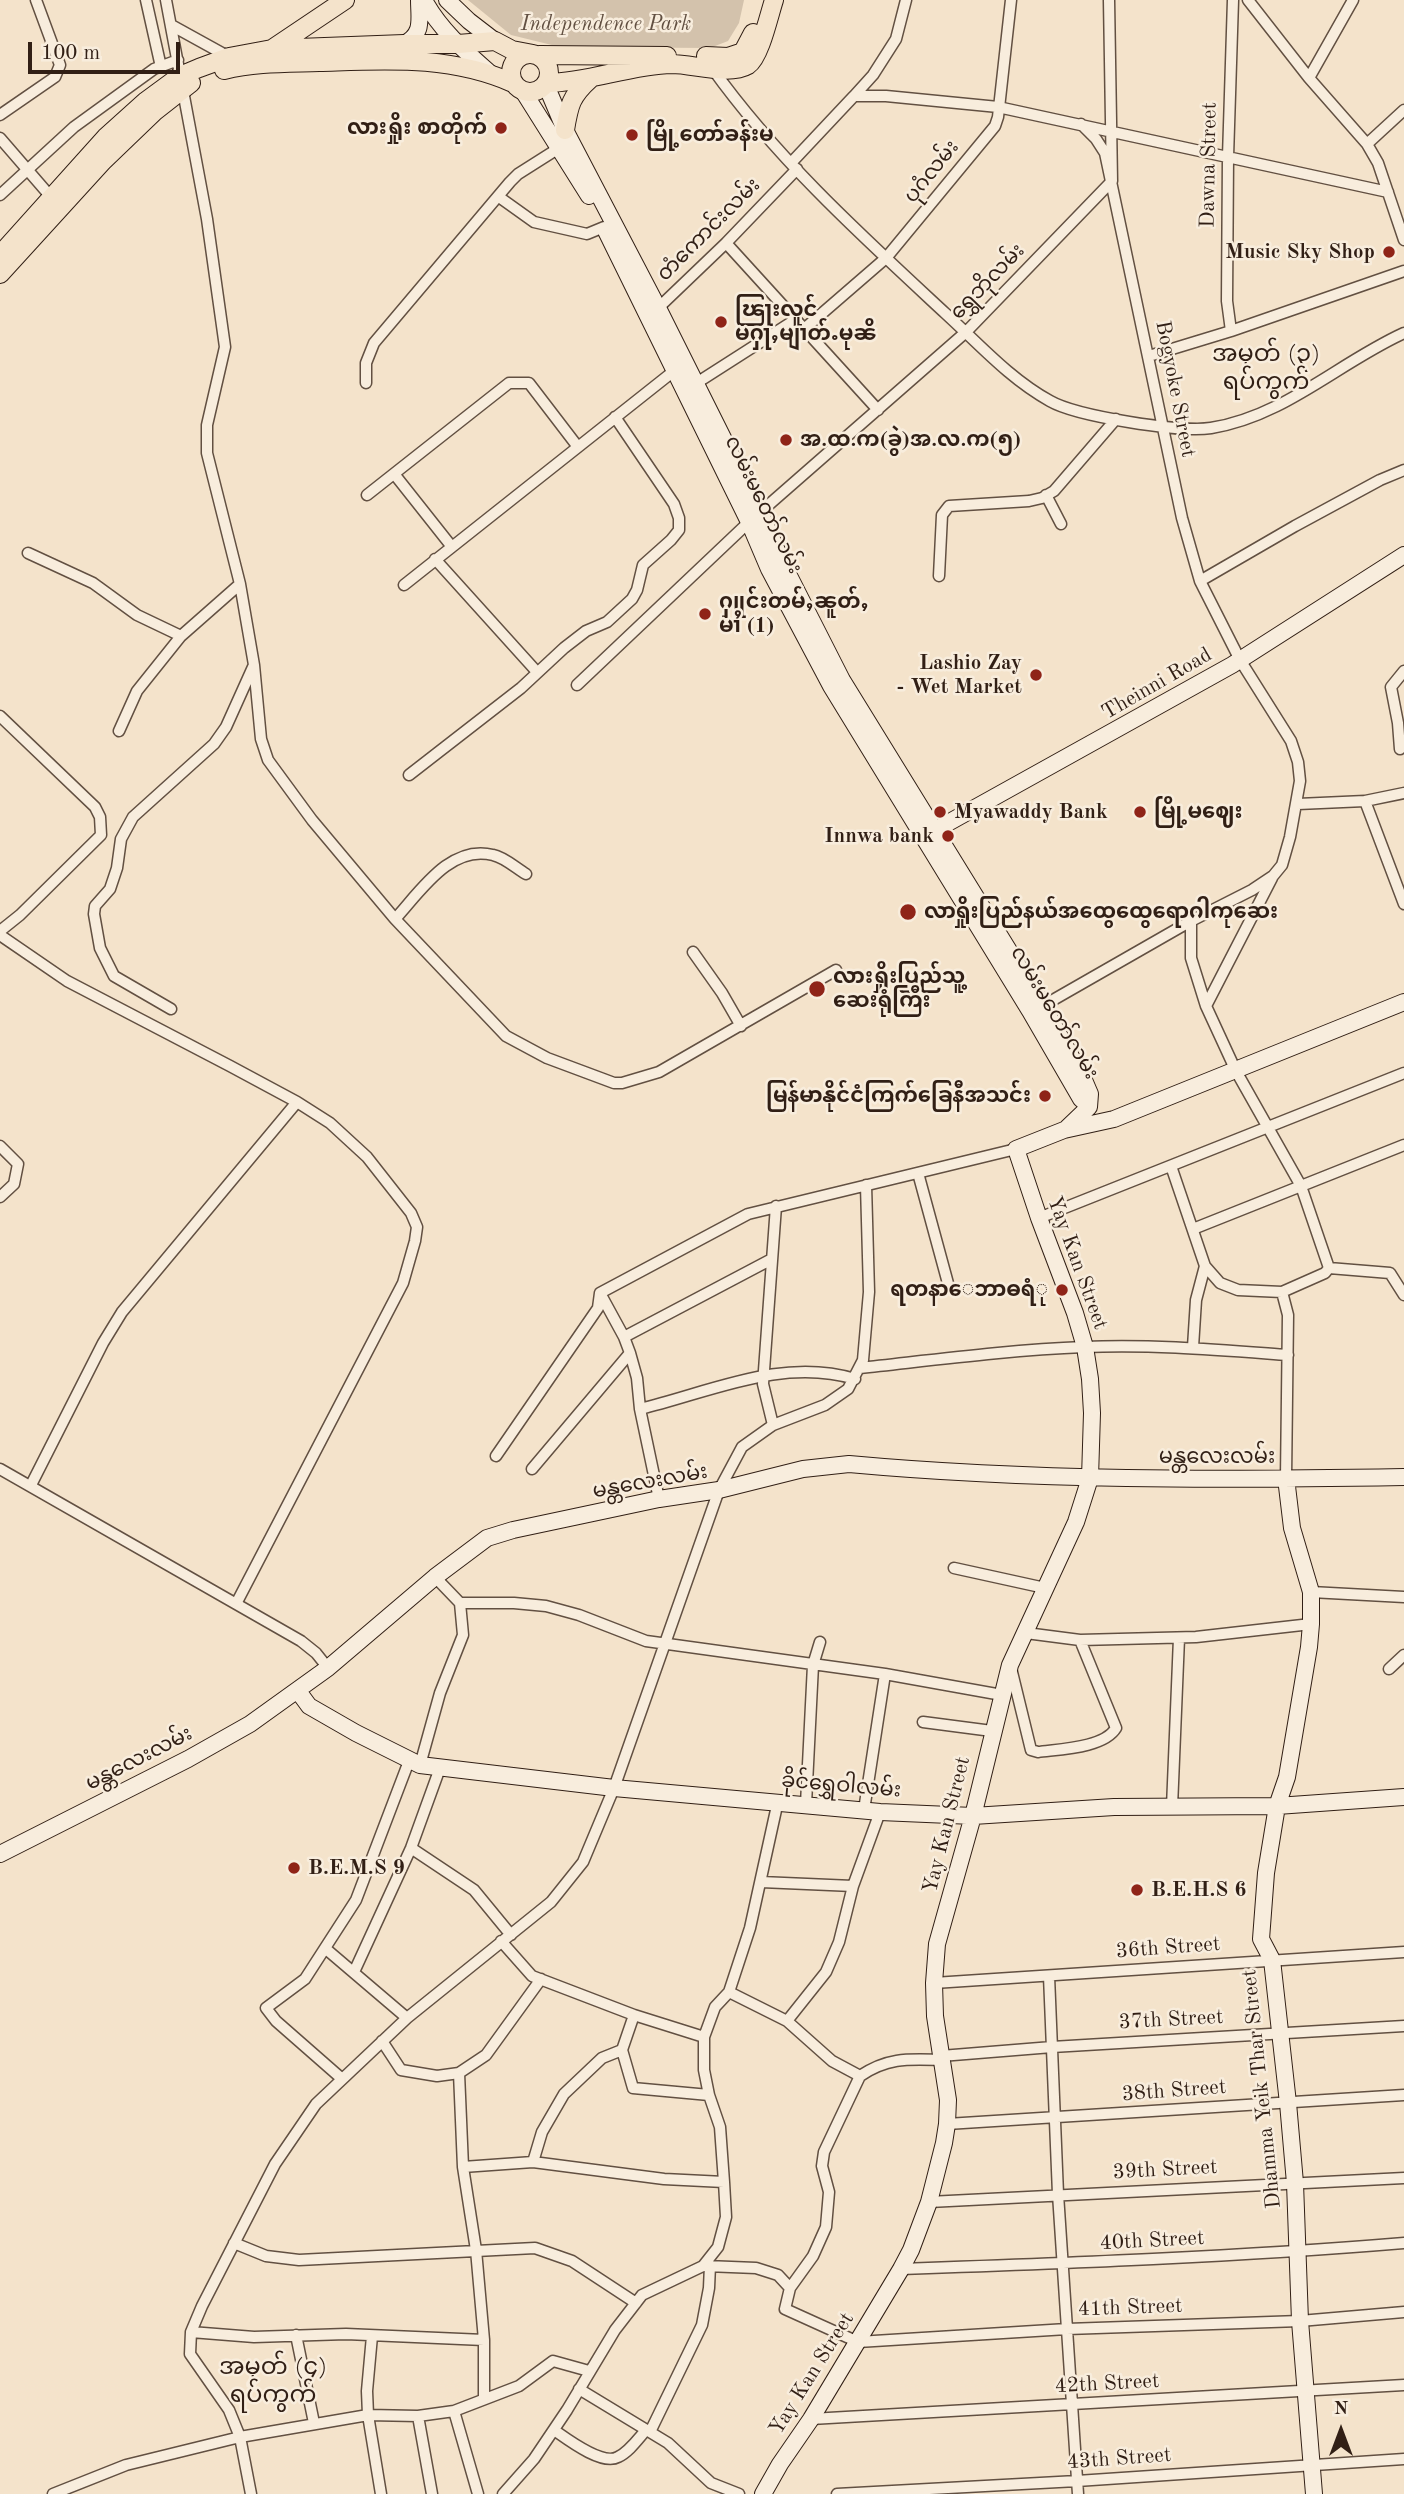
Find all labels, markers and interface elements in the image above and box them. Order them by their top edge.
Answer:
park label: Independence Park [521,11,691,37]
scale bar [32,28,184,72]
text: 100 m [41,43,100,64]
street label: Dawna Street [1195,102,1223,228]
place label: လားရှိုး စာတိုက် [347,115,487,141]
marker: လားရှိုး စာတိုက် [493,120,509,136]
place label: မြို့တော်ခန်းမ [646,122,774,148]
marker: မြို့တော်ခန်းမ [624,127,640,143]
street label: ပုဂံလမ်း [899,136,965,208]
street label: တံကောင်းလမ်း [652,173,766,287]
street label: ရွှေဘိုလမ်း [946,239,1030,325]
place label: Music Sky Shop [1225,239,1375,265]
marker: Music Sky Shop [1381,244,1397,260]
place label: ၽြႃးလူင် မႁႃႇမျၢတ်ႉမုၼိ [735,297,877,347]
marker: ၽြႃးလူင် မႁႃႇမျၢတ်ႉမုၼိ [713,314,729,330]
street label: Bogyoke Street [1149,318,1201,460]
district label: အမှတ် (၃) ရပ်ကွက် [1212,341,1320,397]
place label: အ.ထ.က(ခွဲ)အ.လ.က(၅) [800,427,1021,453]
street label: လမ်းမတော်လမ်း [719,432,807,578]
marker: အ.ထ.က(ခွဲ)အ.လ.က(၅) [778,432,794,448]
place label: ႁူင်းတမ်ႇၼူတ်ႇ မၢႆ (1) [719,589,869,639]
marker: ႁူင်းတမ်ႇၼူတ်ႇ မၢႆ (1) [697,606,713,622]
street label: Theinni Road [1098,642,1216,726]
place label: Lashio Zay - Wet Market [897,650,1022,700]
marker: Lashio Zay - Wet Market [1028,667,1044,683]
place label: Myawaddy Bank [954,799,1108,825]
place label: မြို့မဈေး [1154,799,1243,825]
marker: Myawaddy Bank [932,804,948,820]
marker: မြို့မဈေး [1132,804,1148,820]
place label: Innwa bank [824,823,934,849]
marker: Innwa bank [940,828,956,844]
place label: လာရှိုးပြည်နယ်အထွေထွေရောဂါကုဆေး [924,899,1278,925]
marker: လာရှိုးပြည်နယ်အထွေထွေရောဂါကုဆေး [898,902,918,922]
street label: လမ်းမတော်လမ်း [1004,942,1104,1084]
place label: လားရှိုးပြည်သူ့ ဆေးရုံကြီး [833,964,965,1014]
marker: လားရှိုးပြည်သူ့ ဆေးရုံကြီး [807,979,827,999]
place label: မြန်မာနိုင်ငံကြက်ခြေနီအသင်း [766,1083,1031,1109]
marker: မြန်မာနိုင်ငံကြက်ခြေနီအသင်း [1037,1088,1053,1104]
street label: Yay Kan Street [1041,1193,1113,1333]
place label: ရတနာေဘာဓရံု [890,1277,1048,1303]
marker: ရတနာေဘာဓရံု [1054,1282,1070,1298]
street label: မန္တလေးလမ်း [1159,1444,1275,1470]
street label: မန္တလေးလမ်း [590,1459,710,1505]
street label: မန္တလေးလမ်း [81,1721,197,1797]
street label: Yay Kan Street [918,1754,976,1896]
street label: ခိုင်ရွှေဝါလမ်း [780,1768,902,1804]
place label: B.E.M.S 9 [308,1855,405,1881]
marker: B.E.M.S 9 [286,1860,302,1876]
place label: B.E.H.S 6 [1151,1877,1246,1903]
marker: B.E.H.S 6 [1129,1882,1145,1898]
street label: 36th Street [1115,1932,1221,1964]
street label: Dhamma Yeik Thar Street [1237,1968,1287,2210]
street label: 37th Street [1118,2005,1224,2035]
street label: 38th Street [1121,2075,1227,2107]
street label: 39th Street [1112,2155,1218,2185]
street label: 40th Street [1099,2226,1205,2256]
street label: 41th Street [1077,2294,1183,2322]
street label: Yay Kan Street [764,2308,860,2440]
district label: အမှတ် (၄) ရပ်ကွက် [219,2354,327,2410]
street label: 42th Street [1054,2369,1160,2399]
north arrow [1306,2396,1376,2466]
text: N [1334,2400,1348,2419]
street label: 43th Street [1066,2443,1172,2475]

